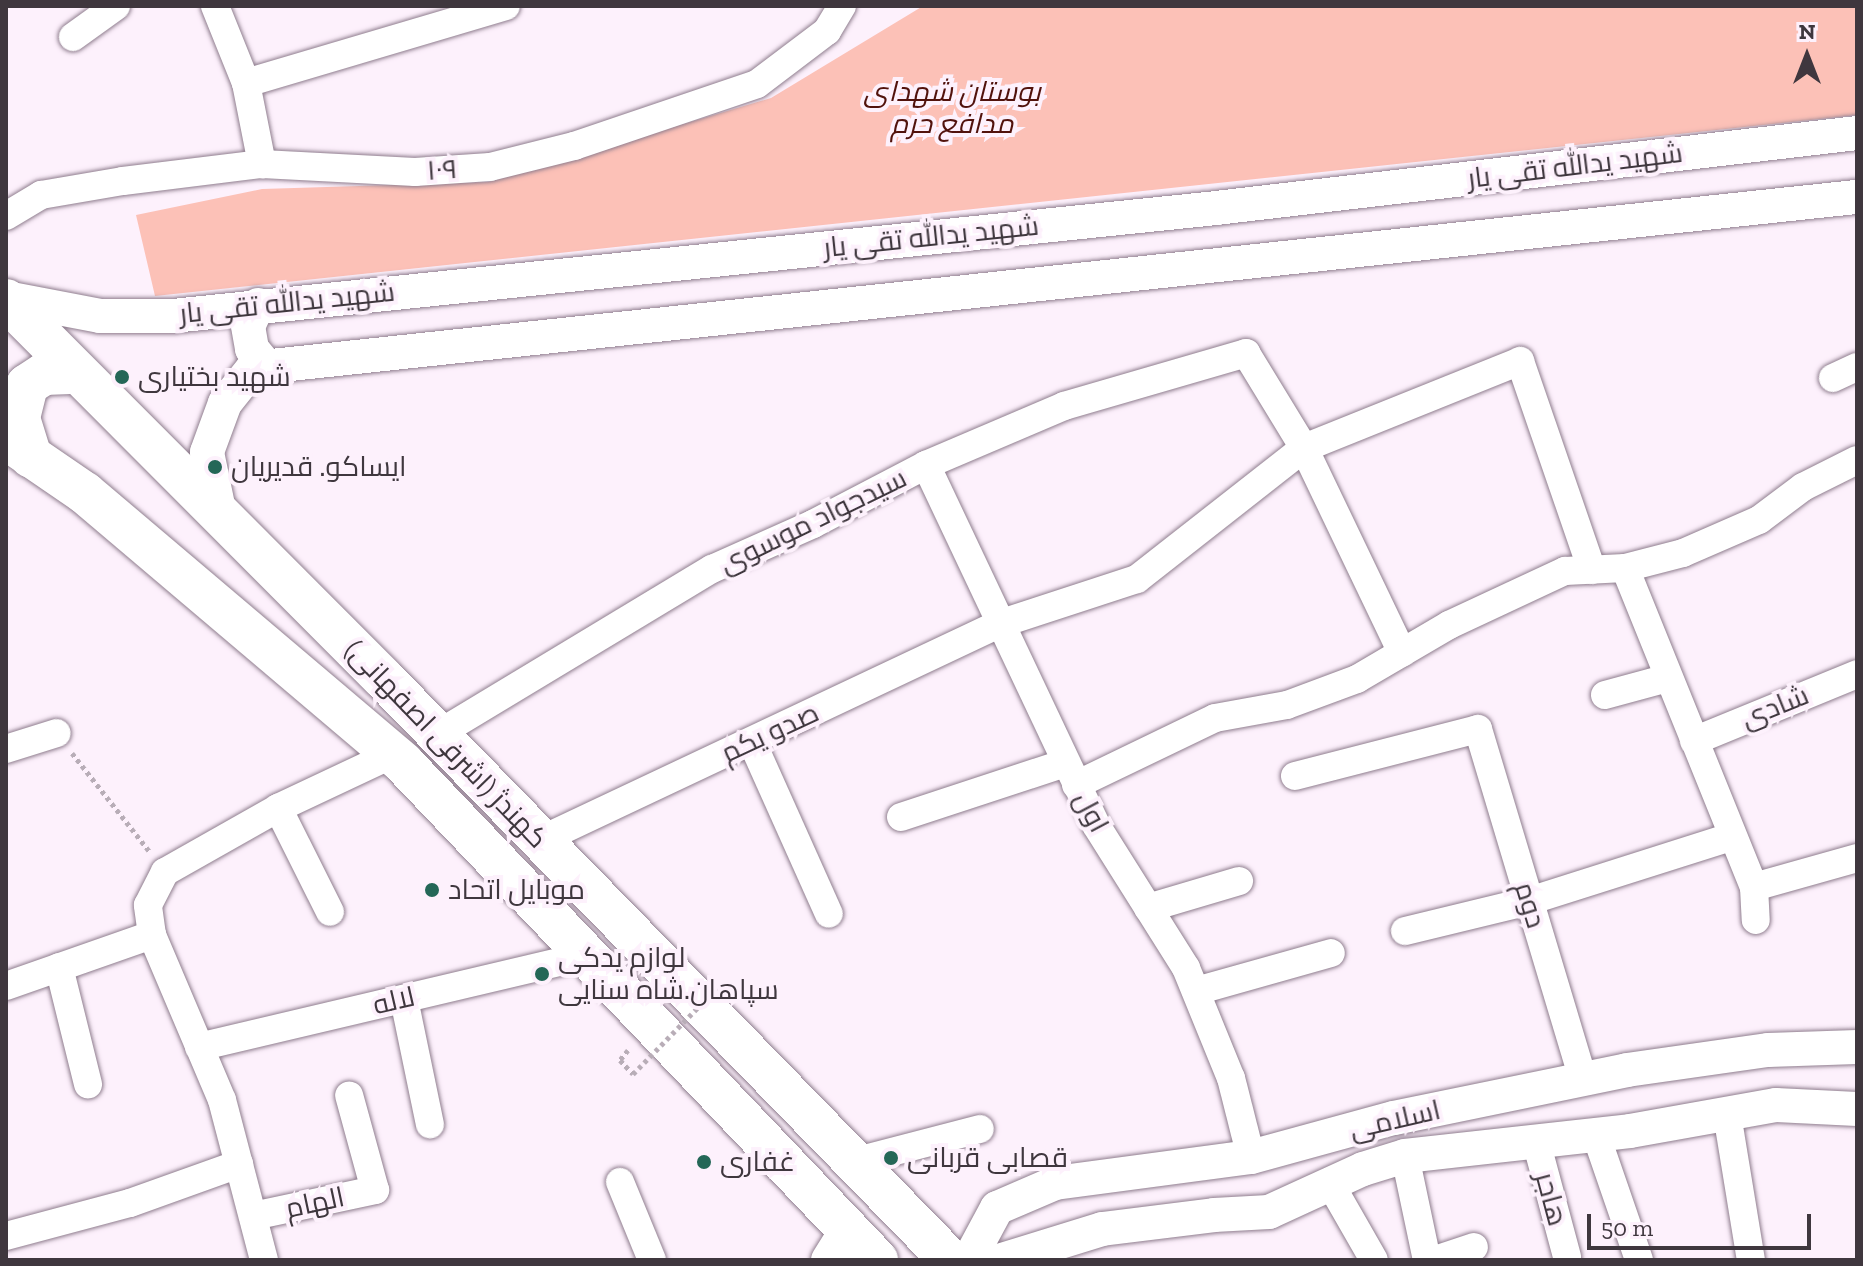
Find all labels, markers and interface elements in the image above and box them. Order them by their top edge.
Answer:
north arrow [1767,16,1847,96]
text: N [1799,18,1815,45]
park label: بوستان شهدای مدافع حرم [863,75,1041,141]
street label: شهید یدالله تقی یار [1465,136,1685,196]
street label: ۱۰۹ [426,152,458,188]
street label: شهید یدالله تقی یار [822,209,1040,265]
street label: شهید یدالله تقی یار [178,275,396,331]
place label: شهید بختیاری [138,360,291,394]
marker: شهید بختیاری [113,368,131,386]
place label: ایساکو. قدیریان [231,450,407,484]
marker: ایساکو. قدیریان [206,458,224,476]
street label: سیدجواد موسوی [714,461,912,581]
street label: کهندژ (اشرفی اصفهانی) [338,633,554,855]
street label: شادی [1736,678,1814,736]
street label: صدو یکم [716,696,824,770]
street label: اول [1066,786,1116,838]
place label: موبایل اتحاد [448,873,585,907]
street label: دوم [1507,878,1553,932]
marker: موبایل اتحاد [423,881,441,899]
place label: لوازم یدکی سپاهان.شاه سنایی [558,941,779,1007]
marker: لوازم یدکی سپاهان.شاه سنایی [533,965,551,983]
street label: لاله [370,980,418,1022]
street label: اسلامی [1346,1093,1444,1147]
place label: قصابی قربانی [907,1141,1068,1175]
place label: غفاری [720,1145,795,1179]
marker: قصابی قربانی [882,1149,900,1167]
marker: غفاری [695,1153,713,1171]
street label: هاجر [1528,1168,1574,1230]
street label: الهام [282,1180,348,1226]
scale bar [1591,1198,1815,1248]
text: 50 m [1601,1213,1653,1242]

